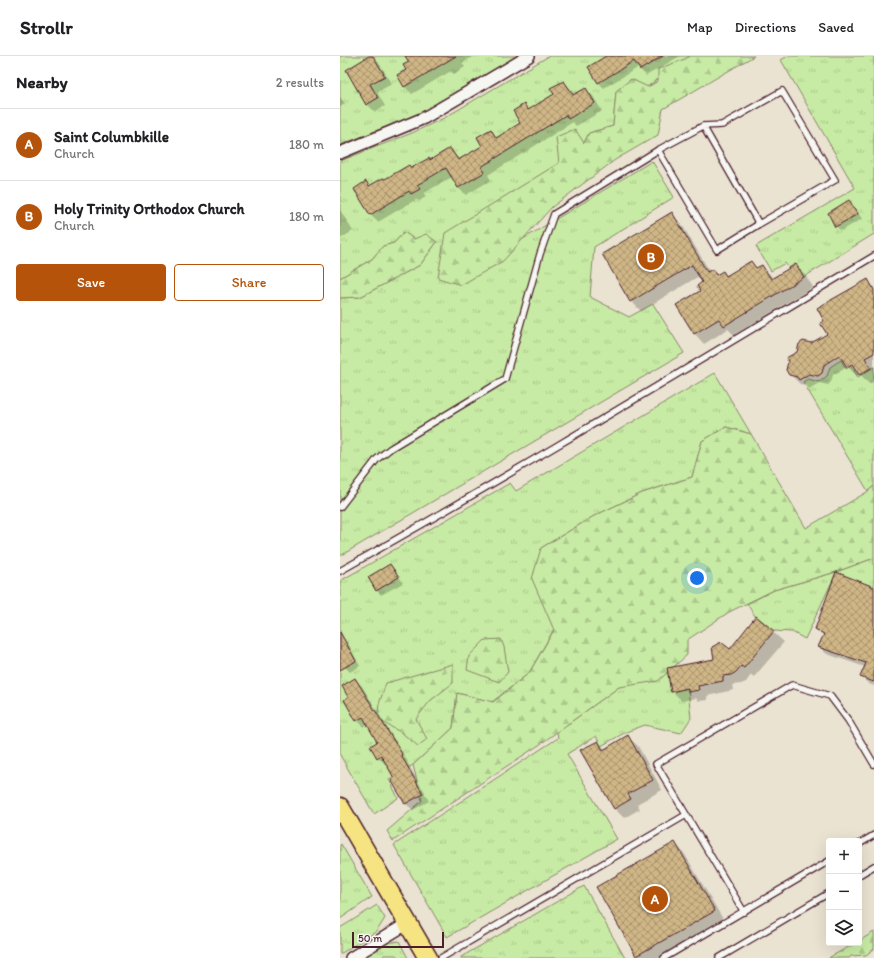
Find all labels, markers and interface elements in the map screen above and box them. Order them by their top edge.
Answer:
text: Strollr [20,16,73,39]
text: Map [687,19,713,36]
text: Directions [735,19,796,36]
text: Saved [818,19,854,36]
text: Nearby [16,72,68,92]
text: 2 results [276,75,324,90]
text: Saint Columbkille [54,128,169,146]
text: A [25,137,33,152]
text: 180 m [289,137,324,152]
text: Church [54,146,95,161]
text: Holy Trinity Orthodox Church [54,200,244,218]
text: B [25,209,33,224]
text: 180 m [289,209,324,224]
text: Church [54,218,95,233]
pin: B [638,242,664,272]
button: Save [16,264,166,301]
button: Share [174,264,324,301]
your location [687,568,707,588]
map controls [826,838,862,946]
button: + [826,838,862,874]
button: − [826,874,862,910]
pin: A [642,884,668,914]
button: layers [826,910,862,946]
scale bar [352,930,444,949]
text: 50 m [358,932,382,945]

